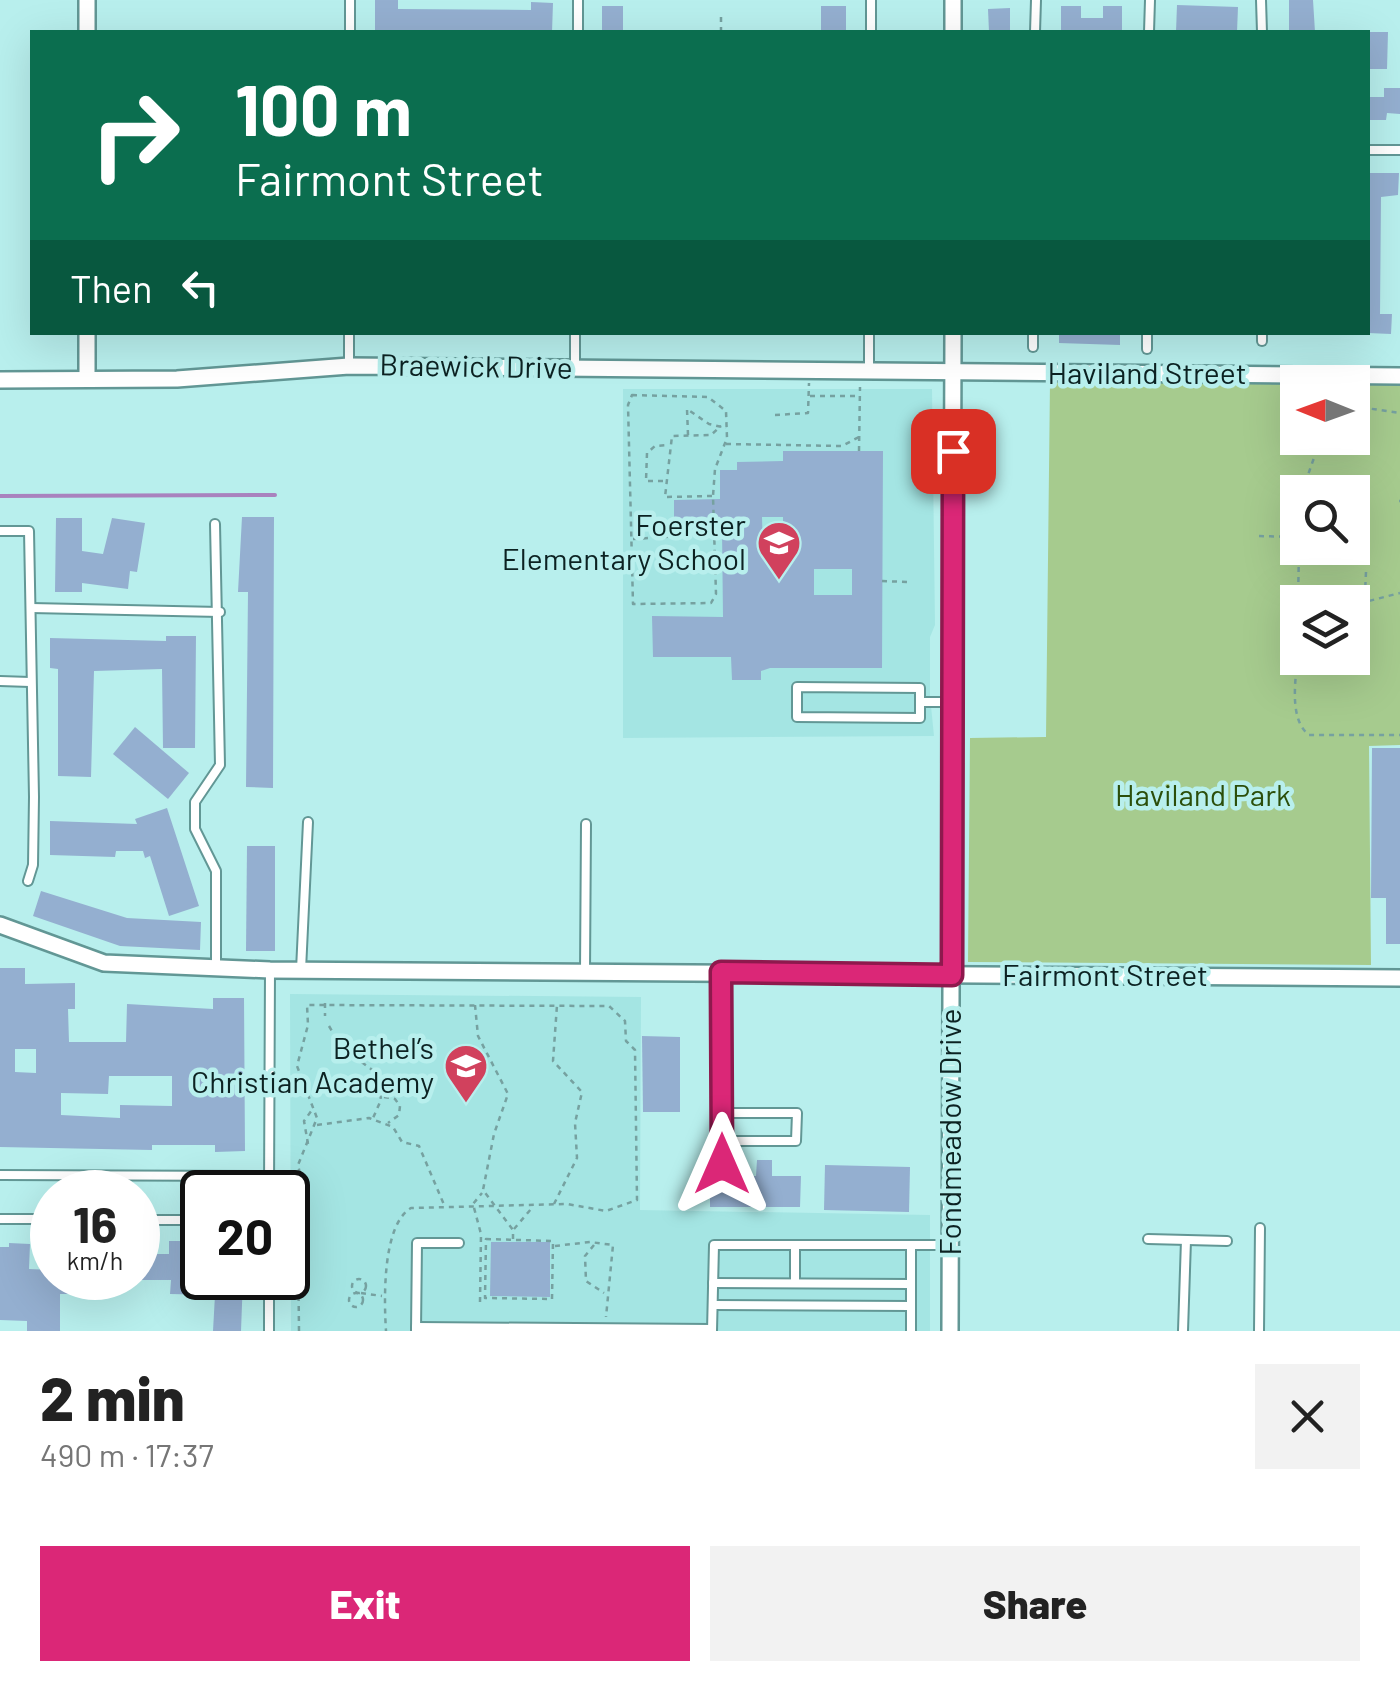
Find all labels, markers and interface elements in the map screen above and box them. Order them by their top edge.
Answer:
text: 100 m [235,66,412,150]
icon: right [70,70,200,200]
text: Fairmont Street [235,151,544,205]
icon: left [173,260,228,315]
text: Then [70,265,153,311]
street label: Braewick Drive [379,345,573,385]
street label: Haviland Street [1047,354,1247,390]
north arrow [1280,365,1370,455]
map controls [1280,365,1370,675]
pin [911,409,996,494]
icon: arrive [926,424,981,479]
button: search [1280,475,1370,565]
place label: Foerster Elementary School [502,506,746,576]
school or university icon: Foerster Elementary School [756,520,802,581]
button: layers [1280,585,1370,675]
park label: Haviland Park [1115,776,1291,812]
street label: Fairmont Street [1002,956,1208,992]
street label: Fondmeadow Drive [931,1009,967,1255]
place label: Bethel’s Christian Academy [191,1029,434,1099]
school or university icon: Bethel’s Christian Academy [443,1043,489,1104]
position arrow [670,1112,774,1216]
speed limit sign: 20 [180,1170,310,1300]
text: 16 [73,1193,117,1253]
text: km/h [67,1245,123,1275]
text: 2 min [40,1361,185,1433]
button: close [1255,1364,1360,1469]
text: 490 m · 17:37 [40,1435,214,1473]
button: Exit [40,1546,690,1661]
button: Share [710,1546,1360,1661]

